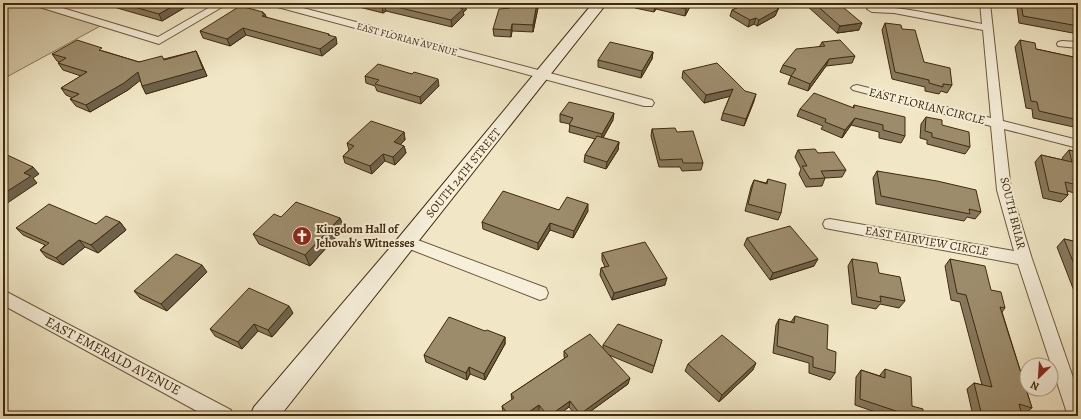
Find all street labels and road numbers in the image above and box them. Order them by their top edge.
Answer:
street label: EAST FLORIAN AVENUE [355,19,459,59]
street label: EAST FLORIAN CIRCLE [867,84,987,128]
street label: SOUTH 24TH STREET [422,125,504,221]
street label: SOUTH BRIAR [996,175,1030,251]
street label: EAST FAIRVIEW CIRCLE [864,222,990,260]
street label: EAST EMERALD AVENUE [42,312,184,400]

